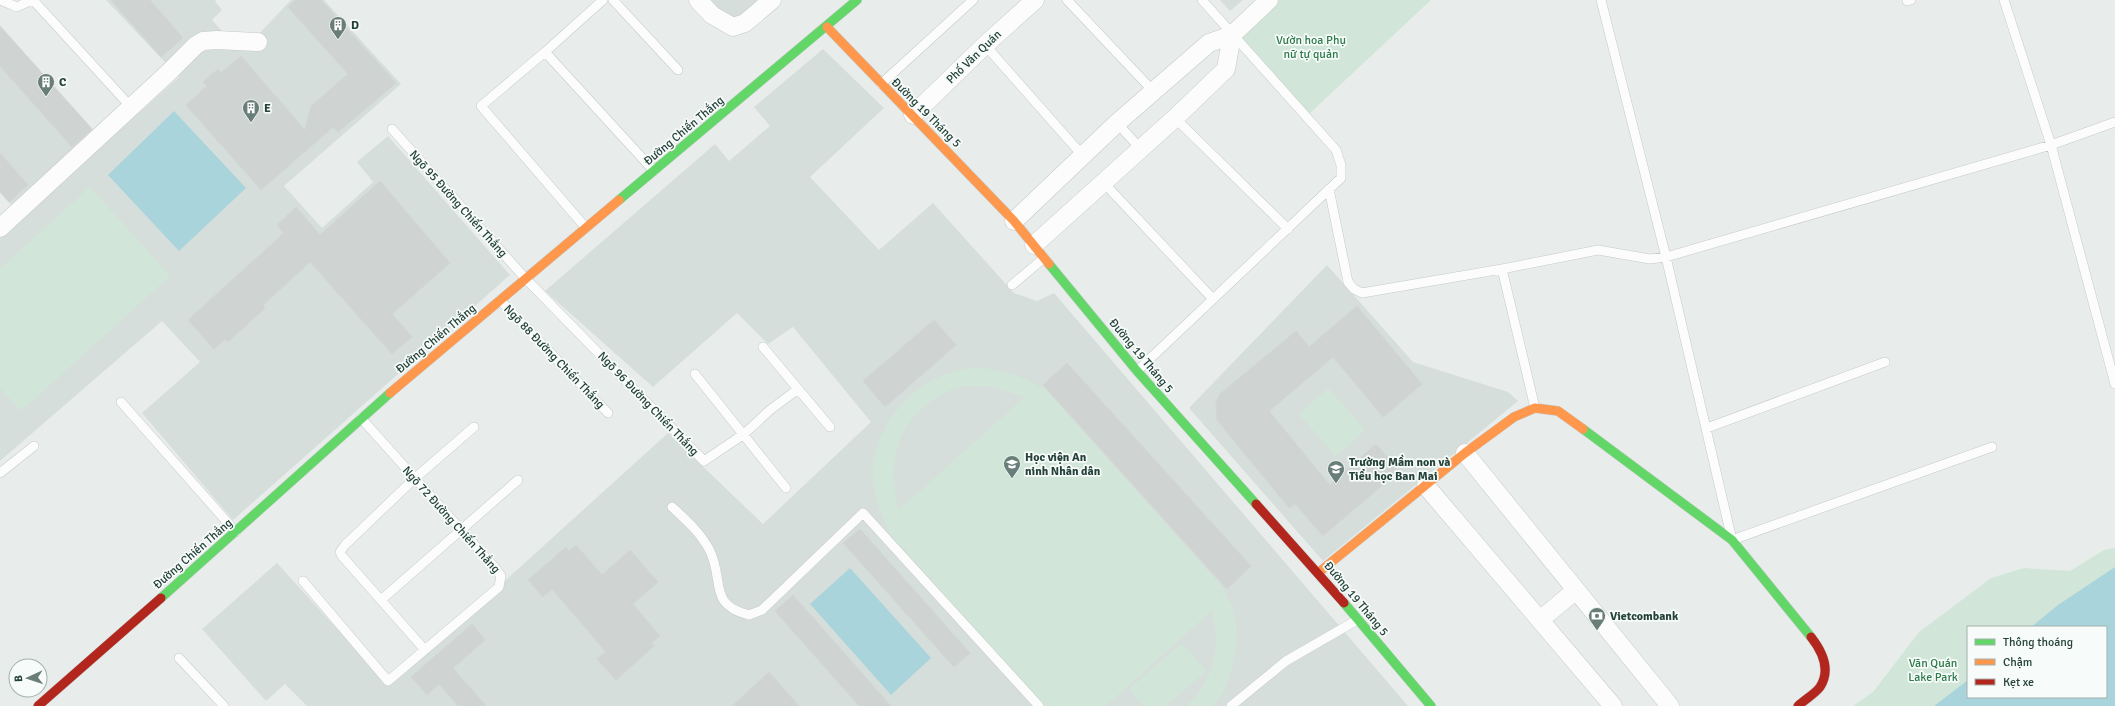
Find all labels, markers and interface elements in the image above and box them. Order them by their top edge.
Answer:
building icon: D [328,15,348,40]
place label: D [351,18,359,33]
street label: Phố Văn Quán [943,27,1005,87]
park label: Vườn hoa Phụ nữ tự quản [1276,33,1346,62]
building icon: C [36,72,56,97]
place label: C [59,75,67,90]
street label: Đường 19 Tháng 5 [888,75,964,151]
street label: Đường Chiến Thắng [641,93,727,169]
building icon: E [241,98,261,123]
place label: E [264,101,271,116]
street label: Ngõ 95 Đường Chiến Thắng [406,147,510,261]
street label: Đường Chiến Thắng [393,301,479,377]
street label: Ngõ 88 Đường Chiến Thắng [500,302,608,412]
street label: Đường 19 Tháng 5 [1106,316,1176,396]
street label: Ngõ 96 Đường Chiến Thắng [594,349,702,459]
place label: Học viện An ninh Nhân dân [1025,450,1101,479]
school or university icon: Học viện An ninh Nhân dân [1002,454,1022,479]
place label: Trường Mầm non và Tiểu học Ban Mai [1349,454,1450,484]
school or university icon: Trường Mầm non và Tiểu học Ban Mai [1326,459,1346,484]
street label: Ngõ 72 Đường Chiến Thắng [399,463,503,577]
street label: Đường Chiến Thắng [150,516,236,592]
street label: Đường 19 Tháng 5 [1321,559,1391,639]
bank icon: Vietcombank [1587,606,1607,631]
place label: Vietcombank [1610,609,1679,624]
legend [1967,626,2107,698]
text: Thông thoáng [2003,635,2073,650]
text: Chậm [2003,655,2032,670]
park label: Văn Quán Lake Park [1908,656,1958,685]
north arrow [8,658,48,698]
text: B [12,675,25,682]
text: Kẹt xe [2003,675,2034,690]

